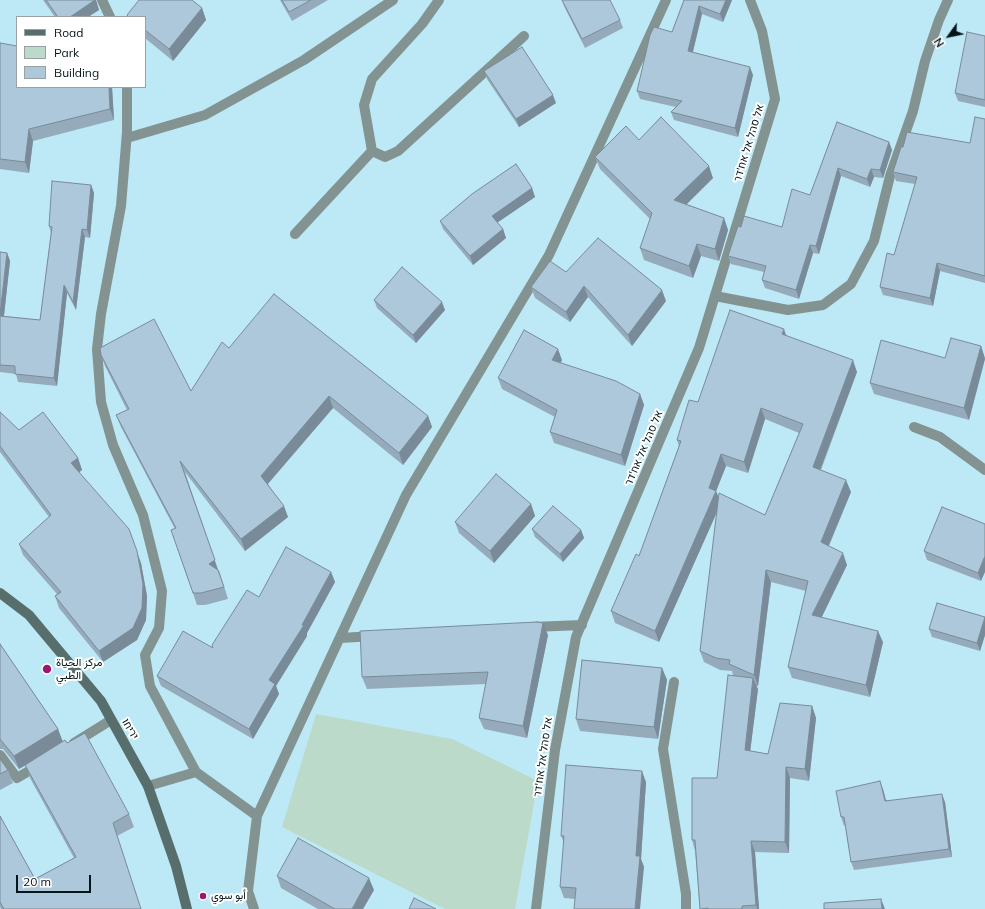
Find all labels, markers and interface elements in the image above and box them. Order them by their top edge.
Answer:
legend [16,16,146,88]
north arrow [929,16,969,56]
text: Road [54,25,83,40]
text: N [931,35,947,50]
text: Park [54,45,79,60]
text: Building [54,65,99,80]
street label: אל סהל אל אח'דר [731,103,767,183]
street label: אל סהל אל אח'דר [622,408,666,488]
place label: مركز الحياة الطبي [56,656,102,682]
marker: مركز الحياة الطبي [41,663,53,675]
street label: יריחו [119,716,141,742]
street label: אל סהל אל אח'דר [531,716,555,798]
scale bar [18,867,93,893]
text: 20 m [23,874,51,889]
place label: أبو سوي [211,889,246,903]
marker: أبو سوي [198,891,208,901]

